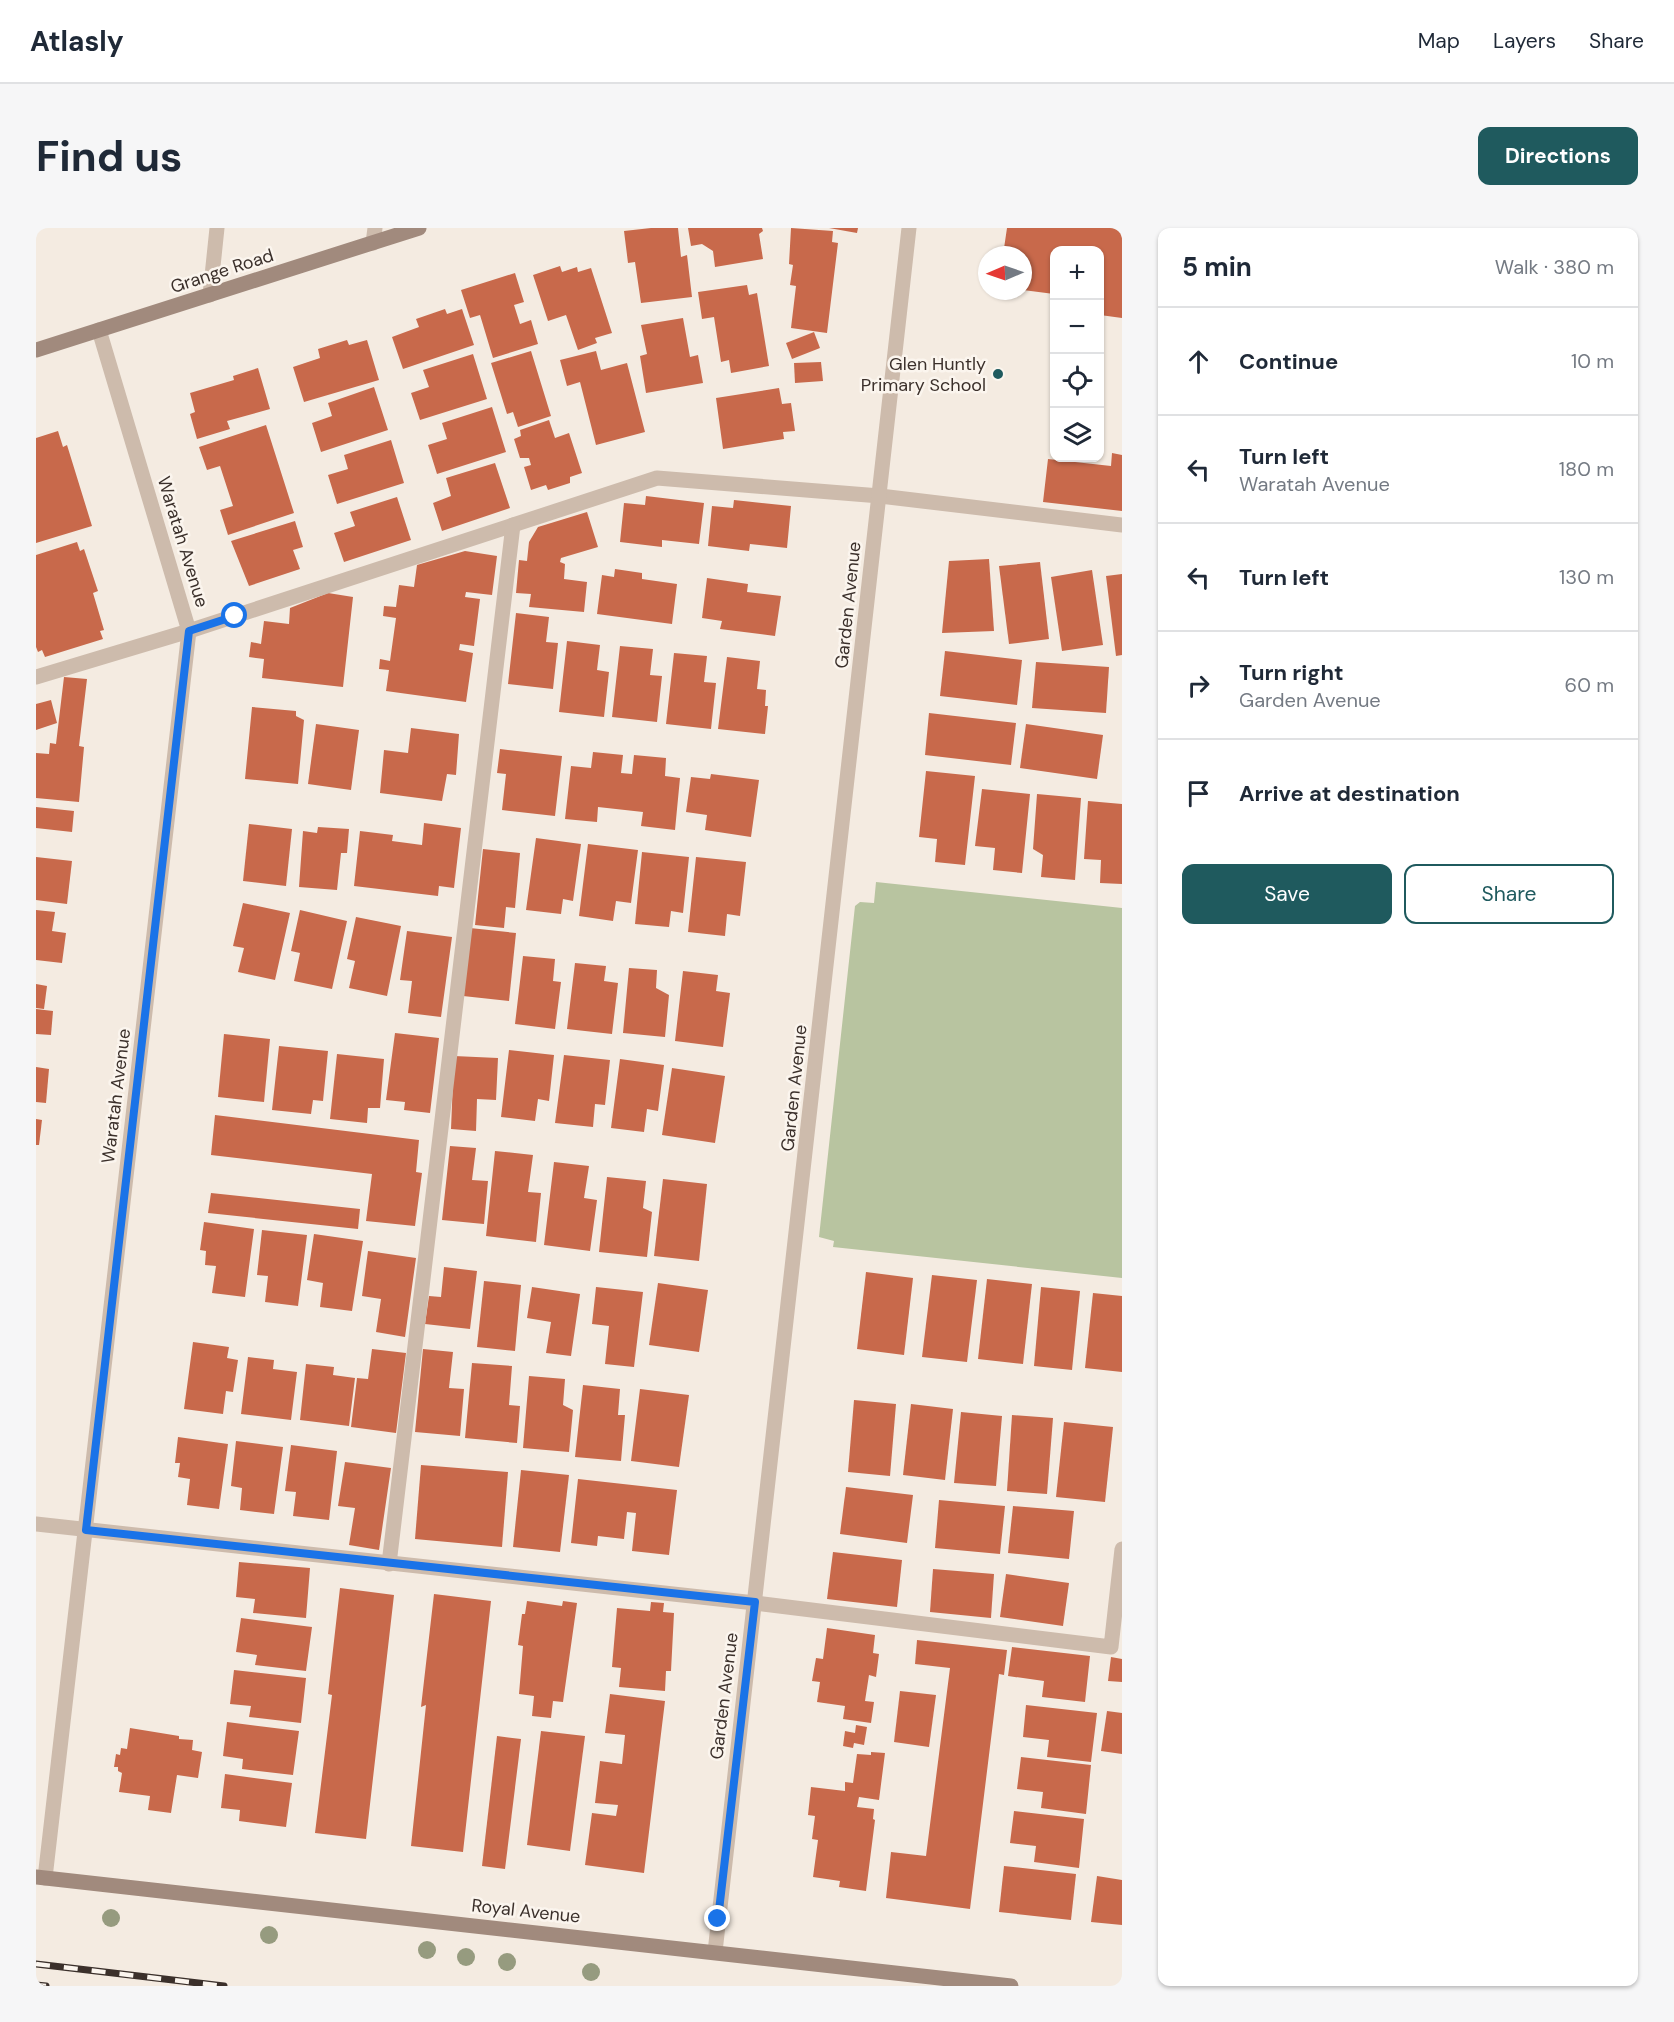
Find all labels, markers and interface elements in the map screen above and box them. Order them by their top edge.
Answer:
text: Atlasly [30,23,124,60]
text: Map [1418,27,1460,55]
text: Layers [1493,27,1556,55]
text: Share [1589,27,1644,55]
button: Directions [1478,127,1638,185]
text: Find us [36,129,182,184]
street label: Grange Road [167,243,277,299]
north arrow [978,246,1032,300]
map controls [1050,246,1104,462]
button: + [1050,246,1104,300]
text: 5 min [1182,250,1252,284]
text: Walk · 380 m [1495,254,1614,280]
button: − [1050,300,1104,354]
icon: ahead [1182,345,1215,378]
text: Continue [1239,347,1338,376]
text: 10 m [1571,348,1614,374]
place label: Glen Huntly Primary School [861,352,986,397]
button: locate [1050,354,1104,408]
marker: Glen Huntly Primary School [991,367,1005,381]
button: layers [1050,408,1104,462]
text: Turn left [1239,442,1329,471]
icon: left [1182,453,1215,486]
text: 180 m [1559,456,1614,482]
text: Waratah Avenue [1239,471,1390,497]
street label: Waratah Avenue [152,474,214,610]
street label: Garden Avenue [829,540,867,670]
icon: left [1182,561,1215,594]
text: Turn left [1239,563,1329,592]
text: 130 m [1559,564,1614,590]
route start [221,602,247,628]
text: Turn right [1239,658,1344,687]
icon: right [1182,669,1215,702]
text: 60 m [1565,672,1614,698]
text: Garden Avenue [1239,687,1381,713]
icon: arrive [1182,777,1215,810]
text: Arrive at destination [1239,779,1460,808]
button: Save [1182,864,1392,924]
button: Share [1404,864,1614,924]
street label: Garden Avenue [775,1023,813,1153]
street label: Waratah Avenue [96,1027,136,1165]
street label: Garden Avenue [704,1631,744,1761]
street label: Royal Avenue [470,1893,582,1929]
route end [704,1905,730,1931]

